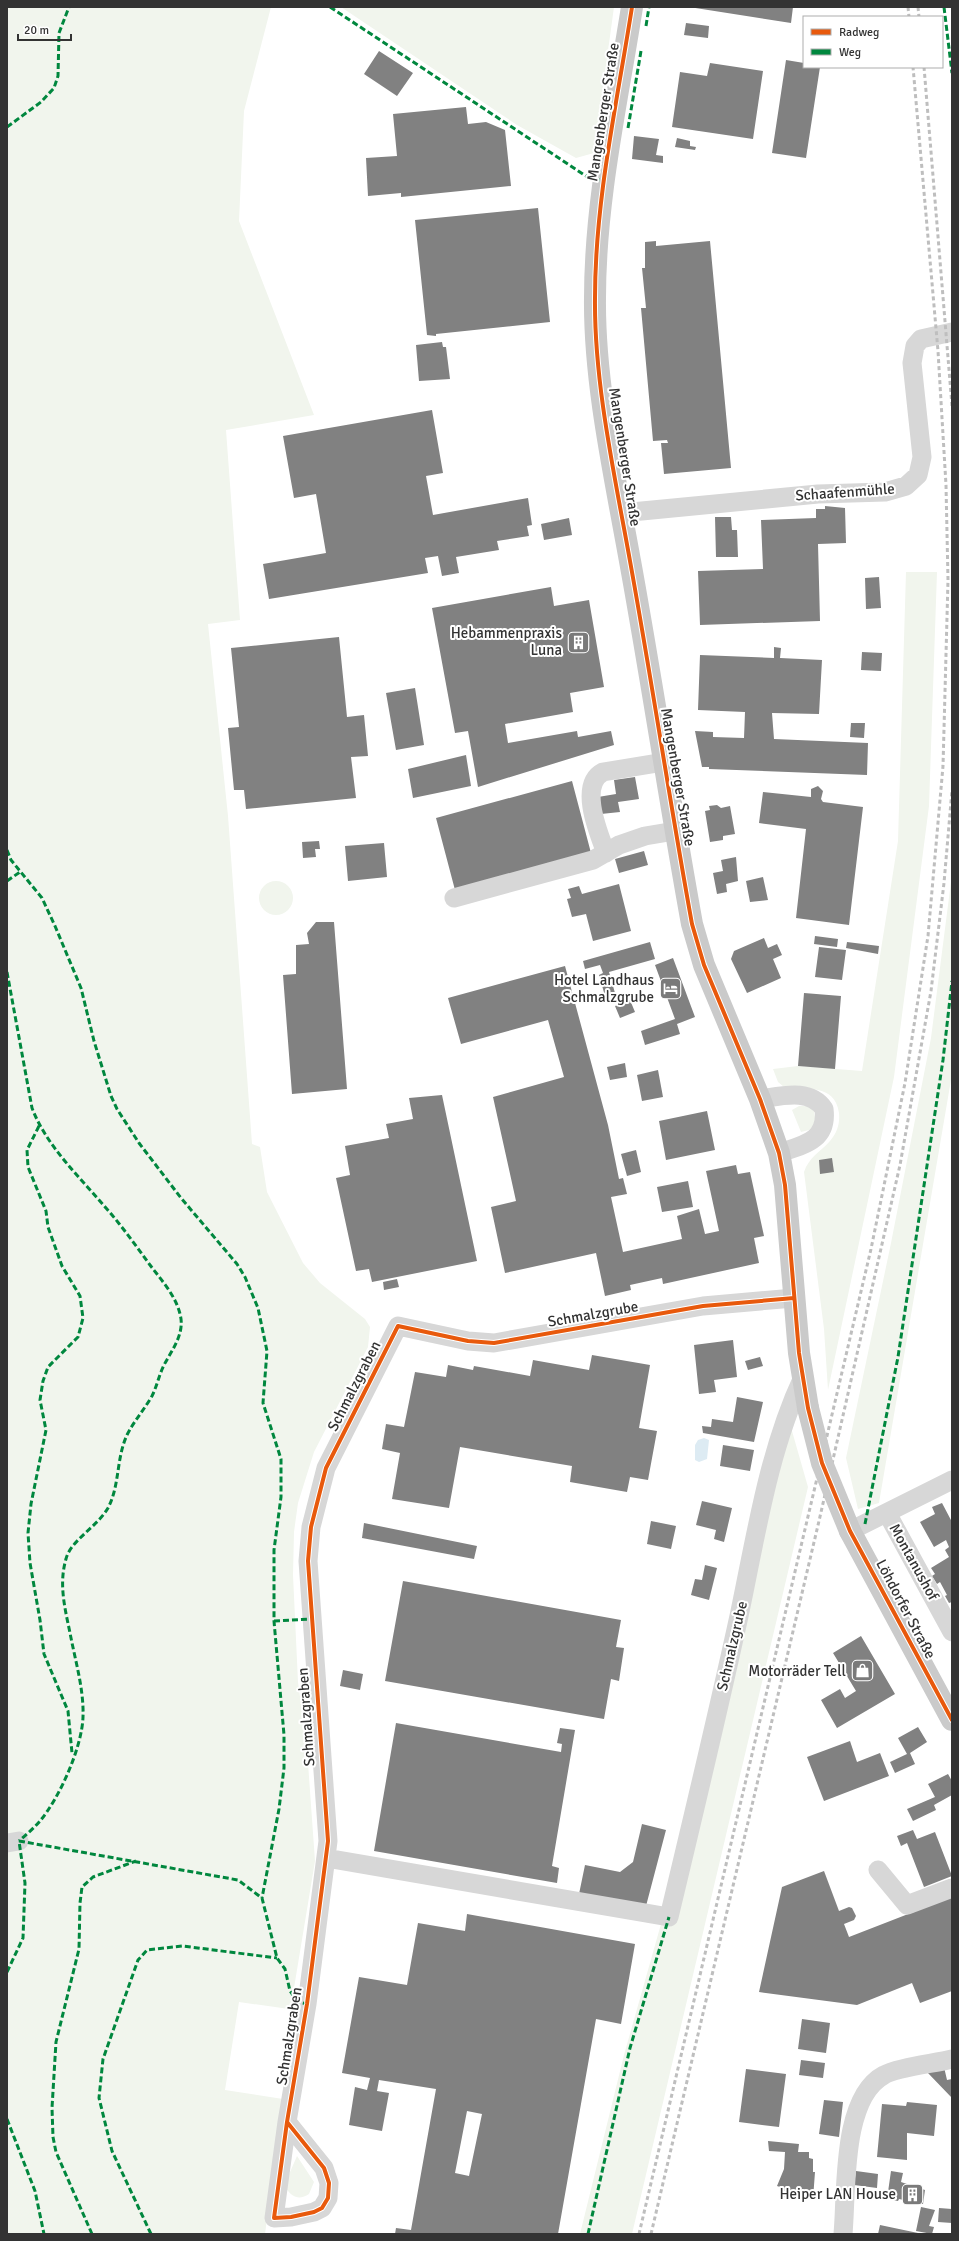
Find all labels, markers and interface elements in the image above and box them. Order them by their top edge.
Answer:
scale bar [18,16,71,42]
legend [803,16,943,68]
text: 20 m [24,23,49,38]
text: Radweg [839,25,879,40]
street label: Mangenberger Straße [583,41,623,183]
text: Weg [839,45,861,60]
street label: Mangenberger Straße [605,386,645,528]
street label: Schaafenmühle [795,480,895,504]
place label: Hebammenpraxis Luna [451,624,562,659]
building icon: Hebammenpraxis Luna [565,629,591,655]
street label: Mangenberger Straße [657,706,699,848]
place label: Hotel Landhaus Schmalzgrube [554,971,654,1006]
hotel icon: Hotel Landhaus Schmalzgrube [657,976,683,1002]
street label: Schmalzgrube [546,1297,640,1331]
street label: Schmalzgraben [324,1338,384,1434]
street label: Montanushof [886,1521,943,1604]
street label: Löhdorfer Straße [872,1556,940,1662]
street label: Schmalzgrube [713,1599,751,1693]
shop icon: Motorräder Tell [849,1658,875,1684]
place label: Motorräder Tell [748,1662,846,1680]
street label: Schmalzgraben [294,1667,318,1767]
street label: Schmalzgraben [272,1986,306,2086]
building icon: Heiper LAN House [899,2181,925,2207]
place label: Heiper LAN House [779,2185,896,2203]

